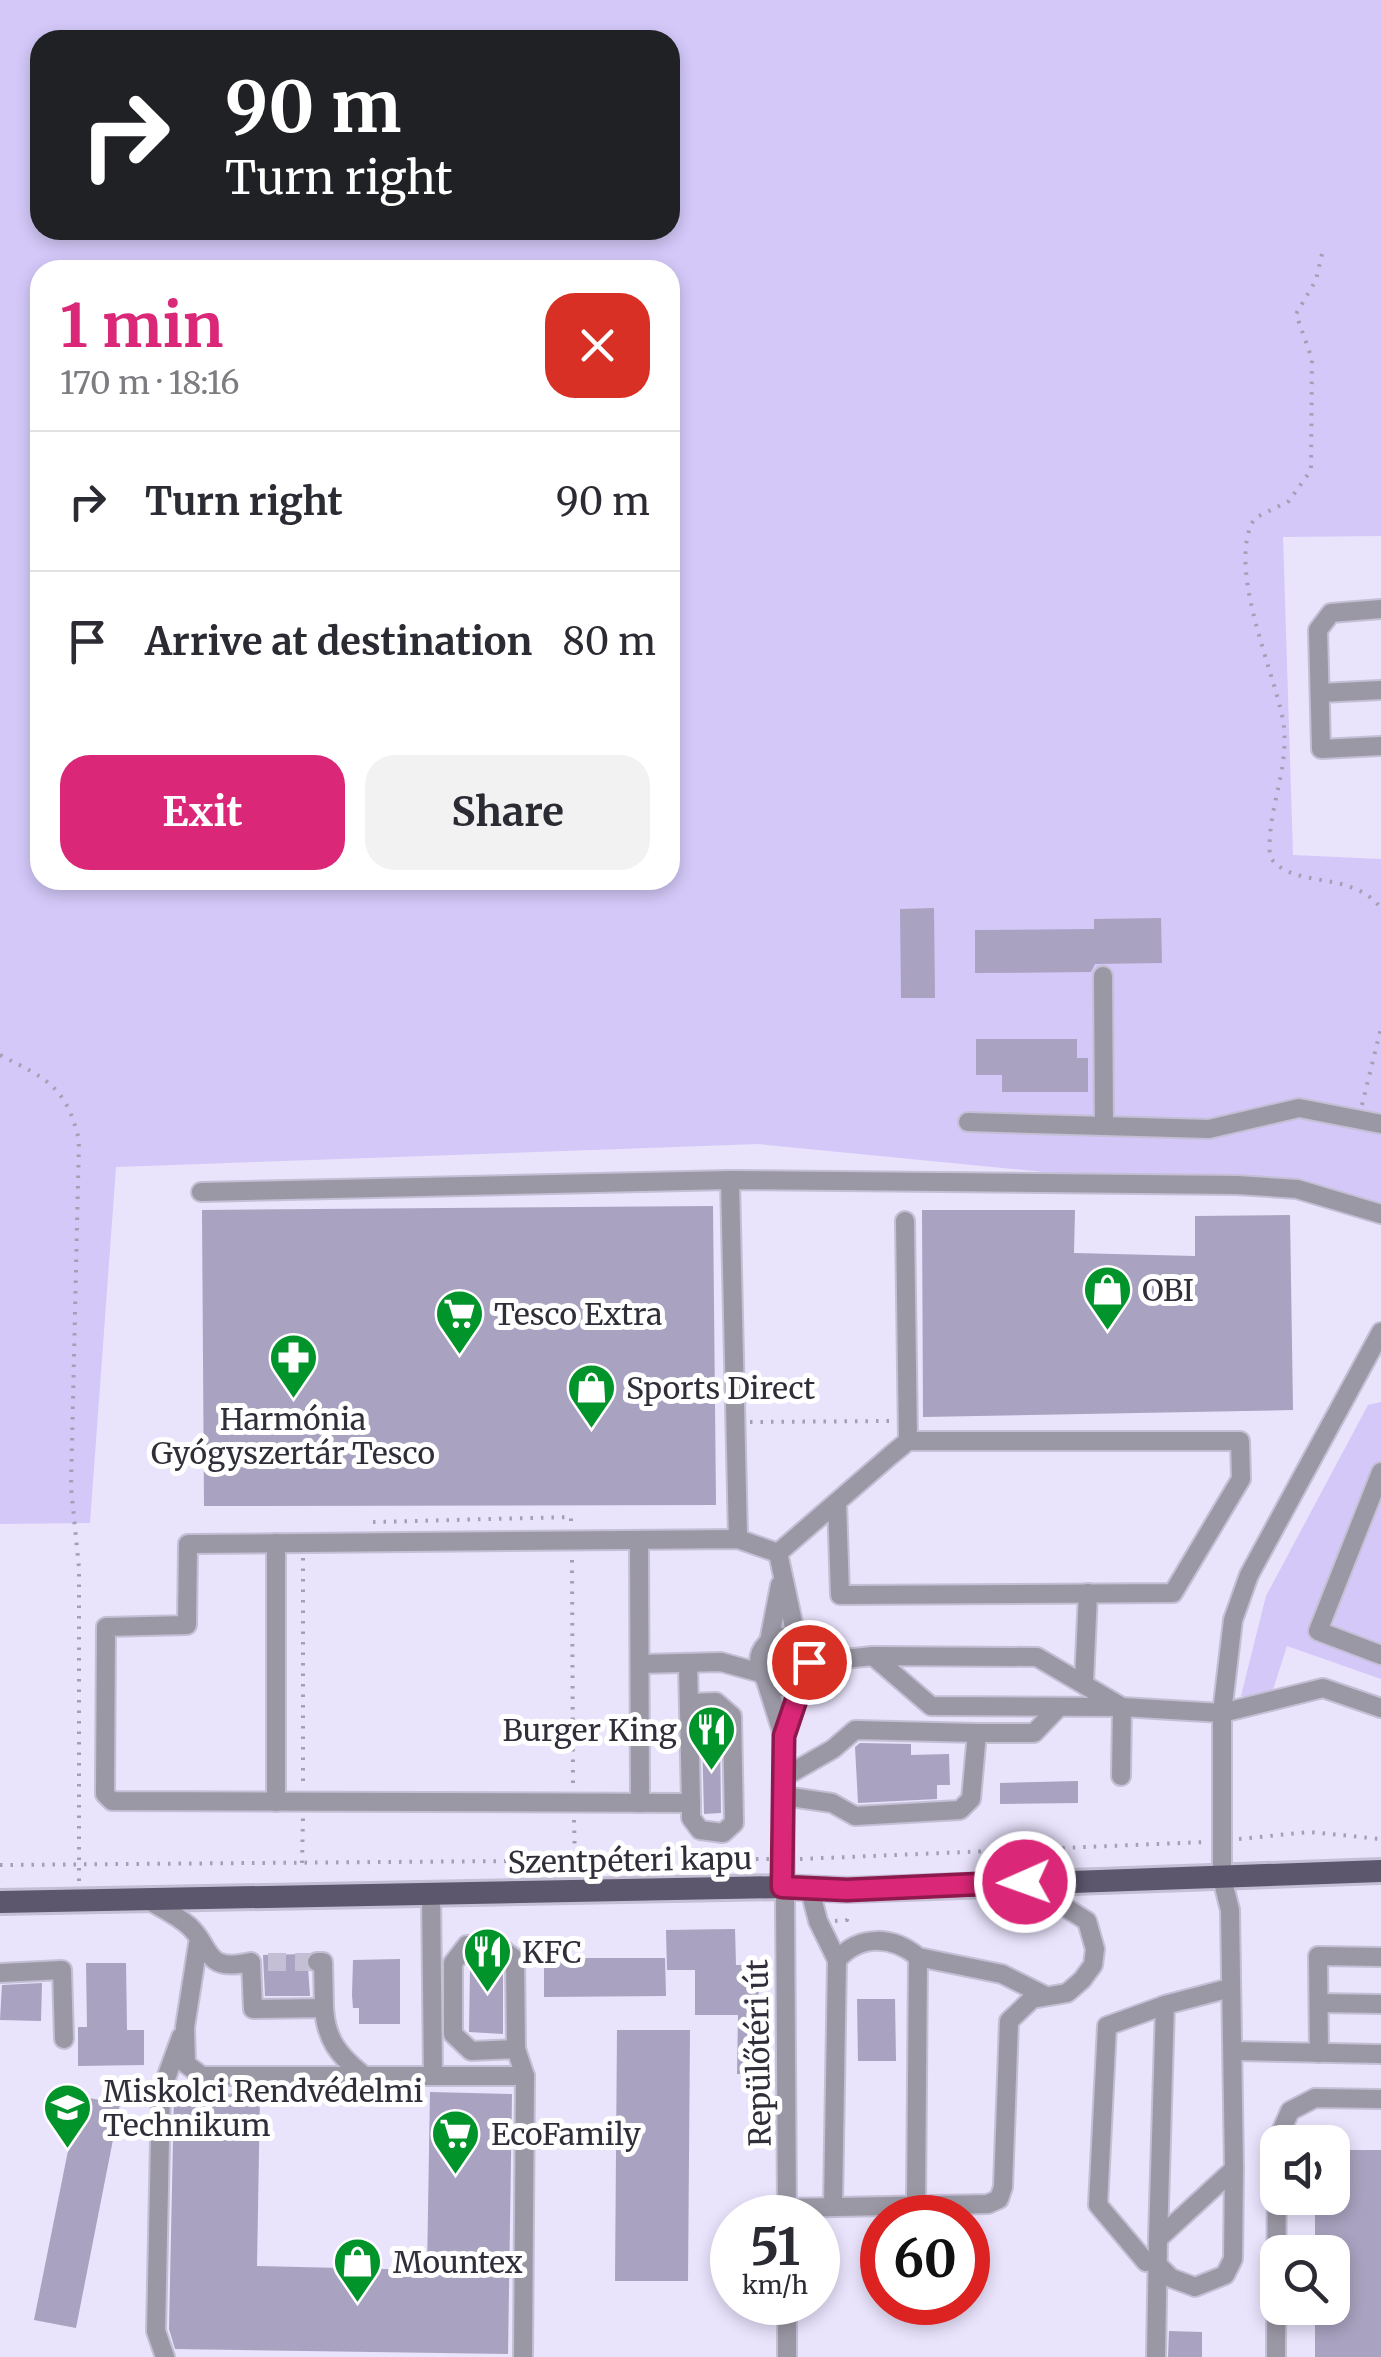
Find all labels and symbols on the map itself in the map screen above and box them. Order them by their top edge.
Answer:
shop icon: OBI [1081,1264,1133,1332]
place label: OBI [1142,1271,1194,1309]
supermarket icon: Tesco Extra [433,1288,485,1356]
place label: Tesco Extra [494,1295,662,1333]
pharmacy icon: Harmónia Gyógyszertár Tesco [267,1332,319,1400]
shop icon: Sports Direct [565,1362,617,1430]
place label: Sports Direct [626,1369,816,1407]
place label: Harmónia Gyógyszertár Tesco [151,1400,435,1472]
pin [767,1620,852,1705]
restaurant icon: Burger King [686,1704,738,1772]
place label: Burger King [502,1711,677,1749]
position arrow [973,1830,1077,1934]
street label: Szentpéteri kapu [507,1839,753,1881]
restaurant icon: KFC [461,1926,513,1994]
place label: KFC [522,1933,582,1971]
street label: Repülőtéri út [737,1959,779,2147]
place label: Miskolci Rendvédelmi Technikum [103,2072,423,2144]
school or university icon: Miskolci Rendvédelmi Technikum [42,2082,94,2150]
supermarket icon: EcoFamily [430,2108,482,2176]
place label: EcoFamily [491,2115,641,2153]
speed limit sign: 60 [860,2195,990,2325]
shop icon: Mountex [332,2236,384,2304]
place label: Mountex [393,2243,523,2281]

